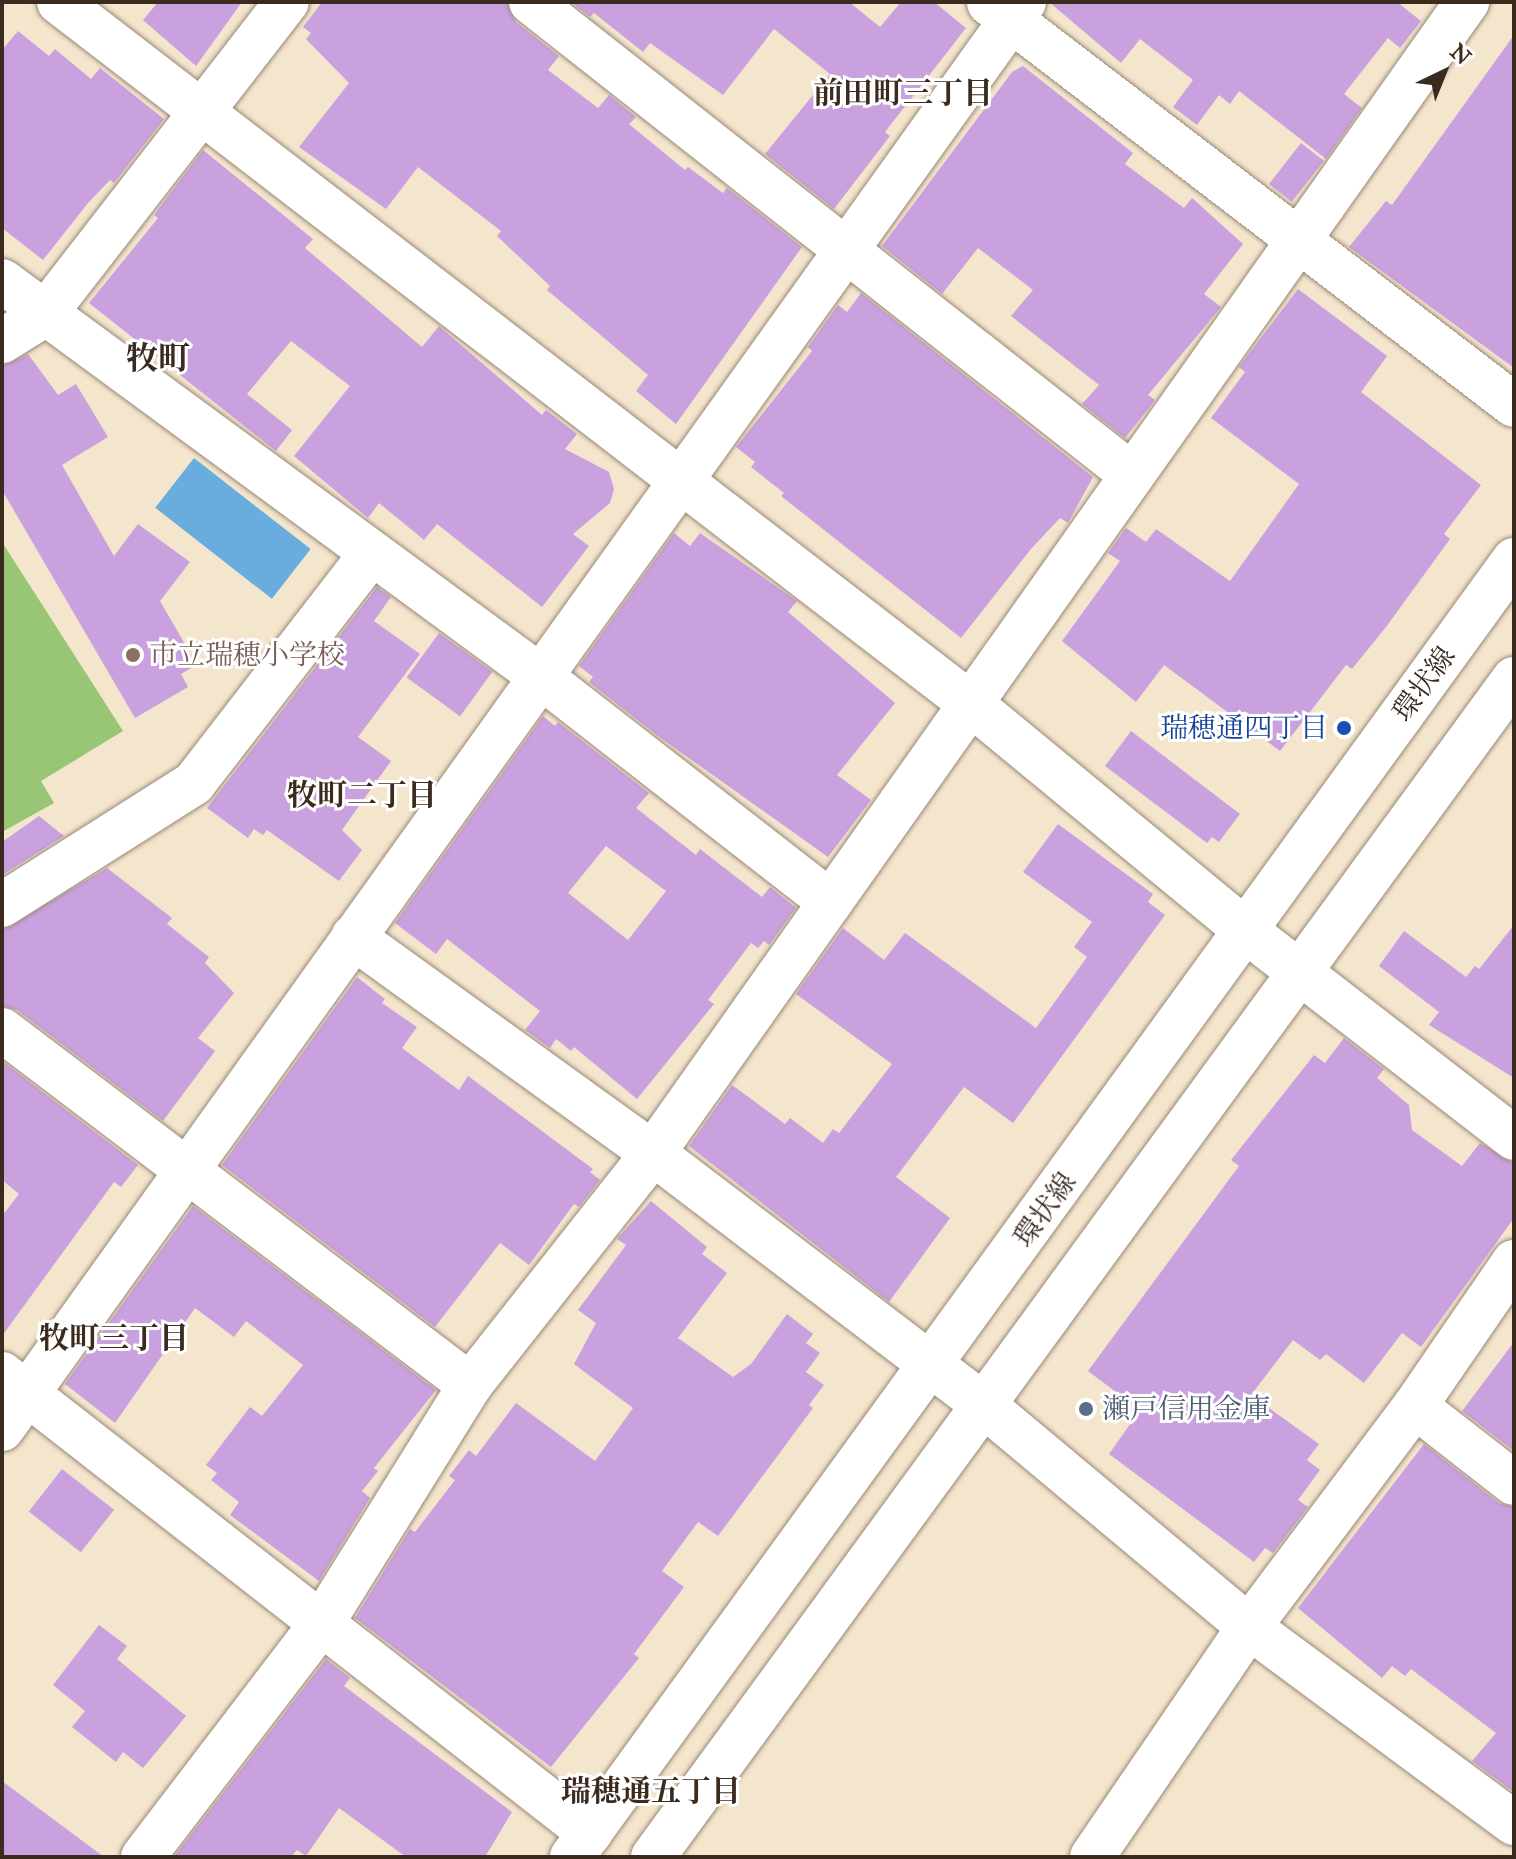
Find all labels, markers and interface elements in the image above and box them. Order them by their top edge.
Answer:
north arrow [1404,32,1484,112]
text: N [1445,38,1477,70]
district label: 前田町三丁目 [813,75,993,111]
district label: 牧町 [126,340,190,378]
place label: 市立瑞穂小学校 [149,638,345,672]
street label: 環状線 [1386,640,1462,728]
marker: 市立瑞穂小学校 [124,646,142,664]
place label: 瑞穂通四丁目 [1160,711,1328,745]
marker: 瑞穂通四丁目 [1335,719,1353,737]
district label: 牧町二丁目 [287,777,437,813]
street label: 環状線 [1007,1166,1083,1254]
district label: 牧町三丁目 [39,1320,189,1356]
place label: 瀬戸信用金庫 [1102,1392,1270,1426]
marker: 瀬戸信用金庫 [1077,1400,1095,1418]
district label: 瑞穂通五丁目 [561,1773,741,1809]

